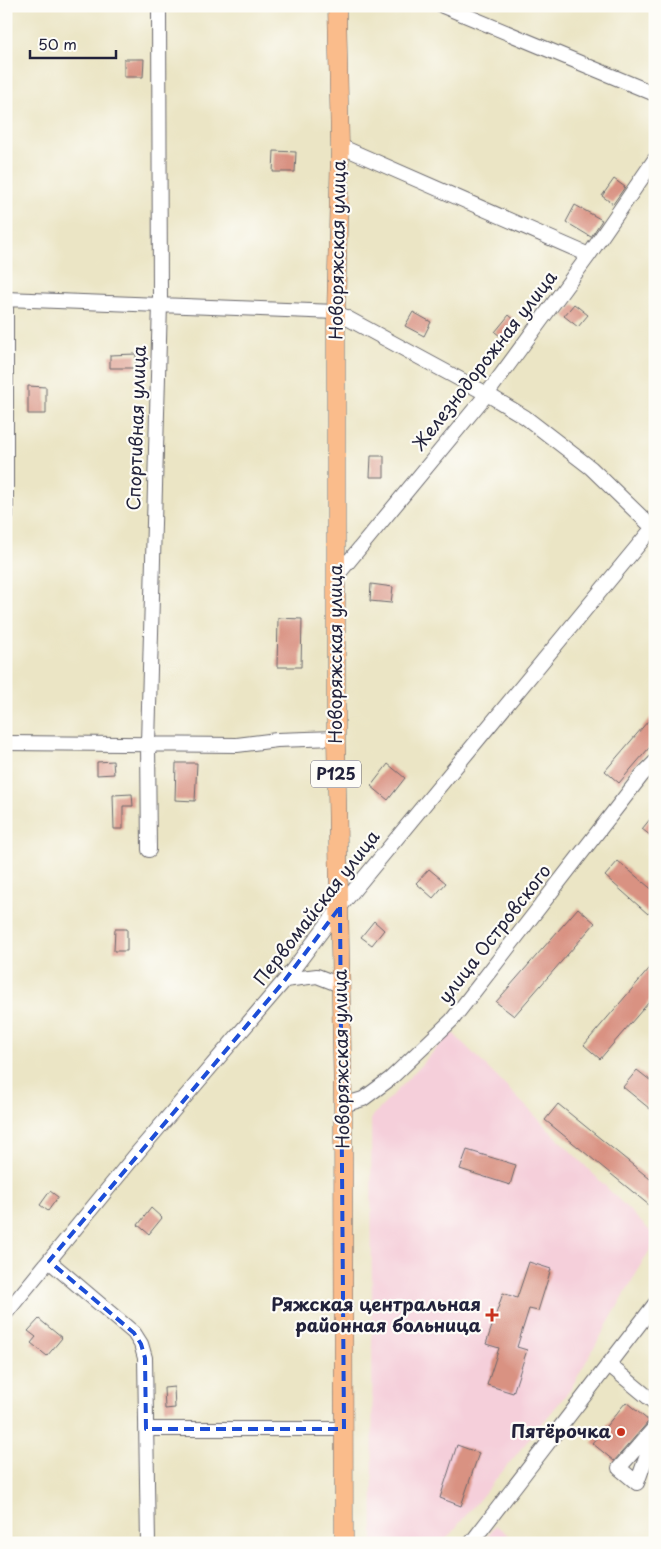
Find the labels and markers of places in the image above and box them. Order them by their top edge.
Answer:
place label: Ряжская центральная районная больница [271,1290,481,1338]
marker: Ряжская центральная районная больница [485,1308,499,1322]
place label: Пятёрочка [511,1417,611,1444]
marker: Пятёрочка [615,1426,627,1438]

